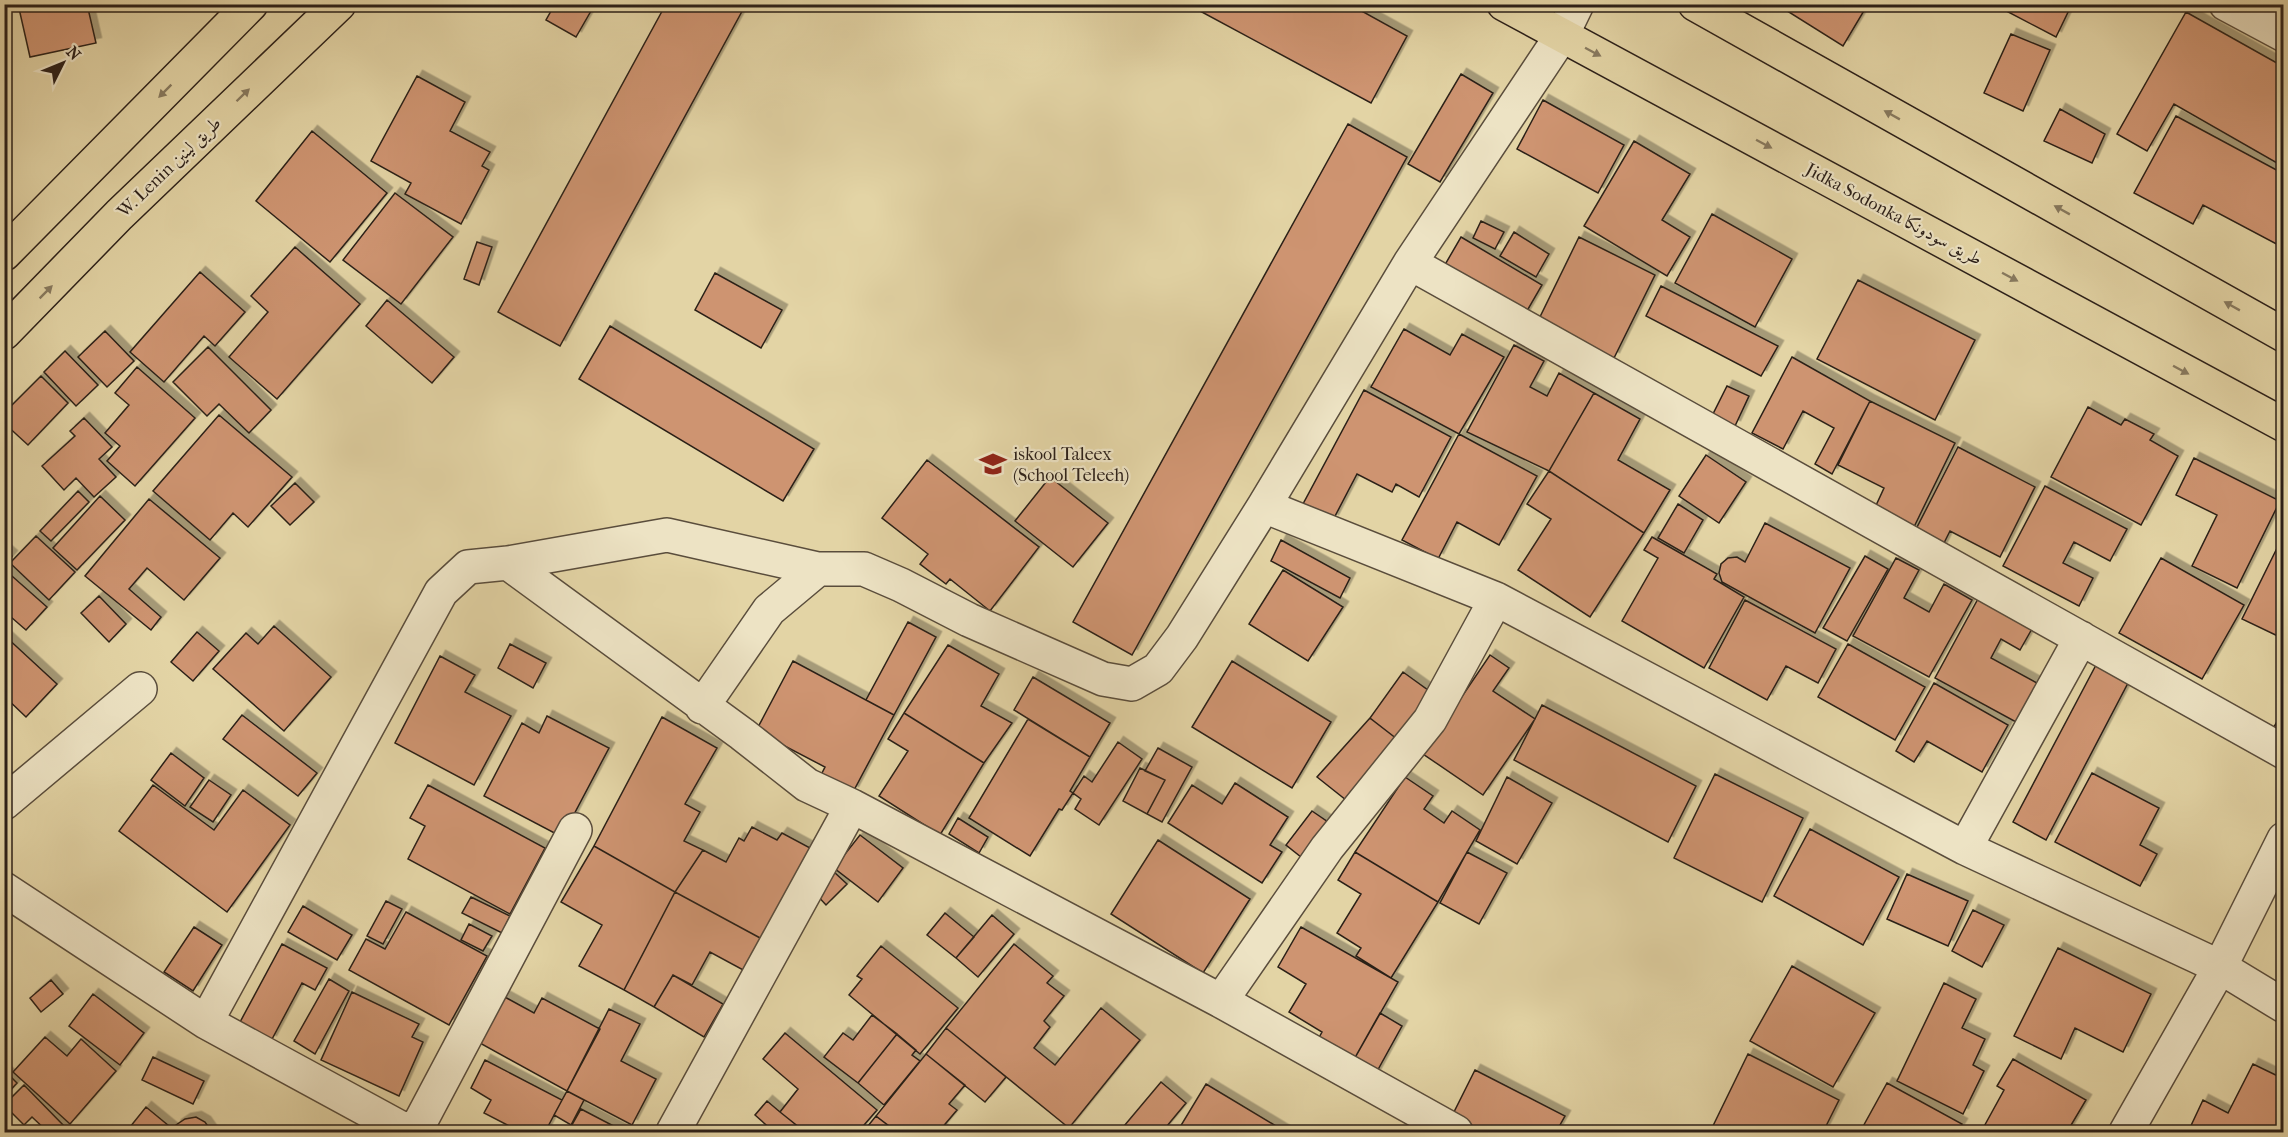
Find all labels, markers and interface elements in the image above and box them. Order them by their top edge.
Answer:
north arrow [33,33,93,93]
text: N [63,42,85,65]
one-way arrow [1584,47,1601,57]
one-way arrow [159,83,173,97]
one-way arrow [236,88,251,102]
one-way arrow [1884,110,1901,120]
street label: W. Lenin طريق لينين [112,113,226,224]
one-way arrow [1756,139,1773,149]
street label: Jidka Sodonka طريق سودونكا [1800,158,1986,271]
one-way arrow [2054,206,2071,216]
one-way arrow [2002,272,2019,282]
one-way arrow [38,285,52,299]
one-way arrow [2224,301,2241,311]
one-way arrow [2173,365,2190,375]
place label: iskool Taleex (School Teleeh) [1013,444,1129,486]
school or university icon: iskool Taleex (School Teleeh) [978,449,1008,479]

